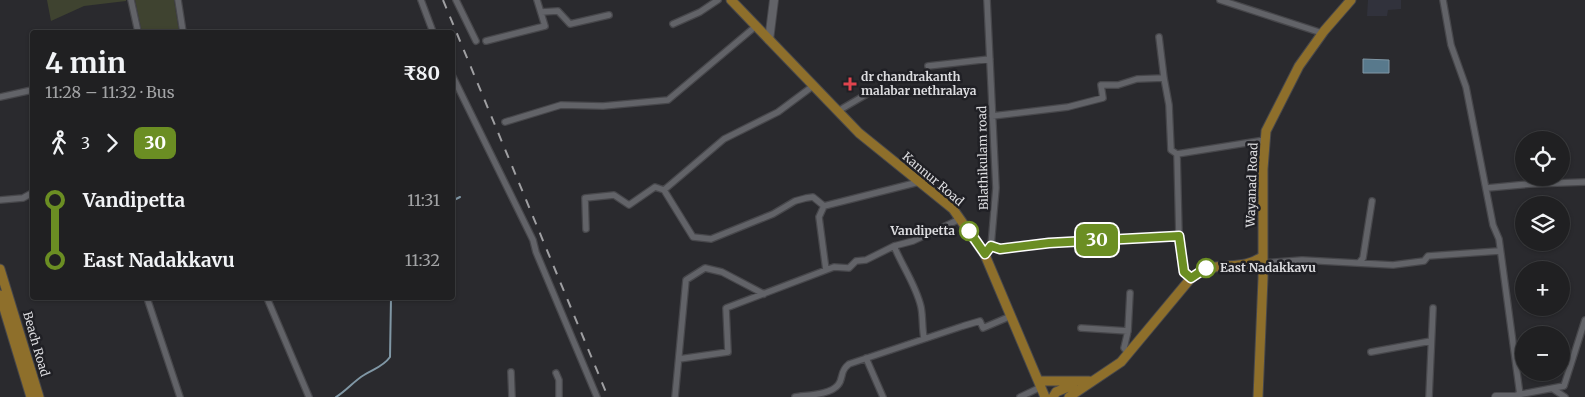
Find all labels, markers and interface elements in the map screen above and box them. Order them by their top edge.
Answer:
text: 4 min [45,45,126,81]
text: ₹80 [403,61,440,85]
place label: dr chandrakanth malabar nethralaya [861,69,977,98]
marker: dr chandrakanth malabar nethralaya [843,77,857,91]
text: 11:28 – 11:32 · Bus [45,82,175,102]
street label: Bilathikulam road [974,106,991,210]
icon: walk [45,129,73,157]
icon: forward [98,129,126,157]
text: 30 [144,131,166,154]
map controls [1515,131,1570,381]
button: locate [1515,131,1570,186]
text: 3 [81,133,90,153]
street label: Wayanad Road [1242,142,1260,229]
street label: Kannur Road [900,149,967,209]
text: Vandipetta [83,188,185,212]
text: 11:31 [407,190,440,210]
button: layers [1515,196,1570,251]
marker: Vandipetta [959,221,979,241]
place label: Vandipetta [890,223,955,238]
line badge: 30 [1074,224,1120,256]
text: 30 [1086,228,1108,251]
text: East Nadakkavu [83,248,235,272]
text: 11:32 [405,250,440,270]
marker: East Nadakkavu [1196,258,1216,278]
place label: East Nadakkavu [1220,260,1316,275]
button: + [1515,261,1570,316]
street label: Beach Road [20,310,53,378]
button: − [1515,326,1570,381]

